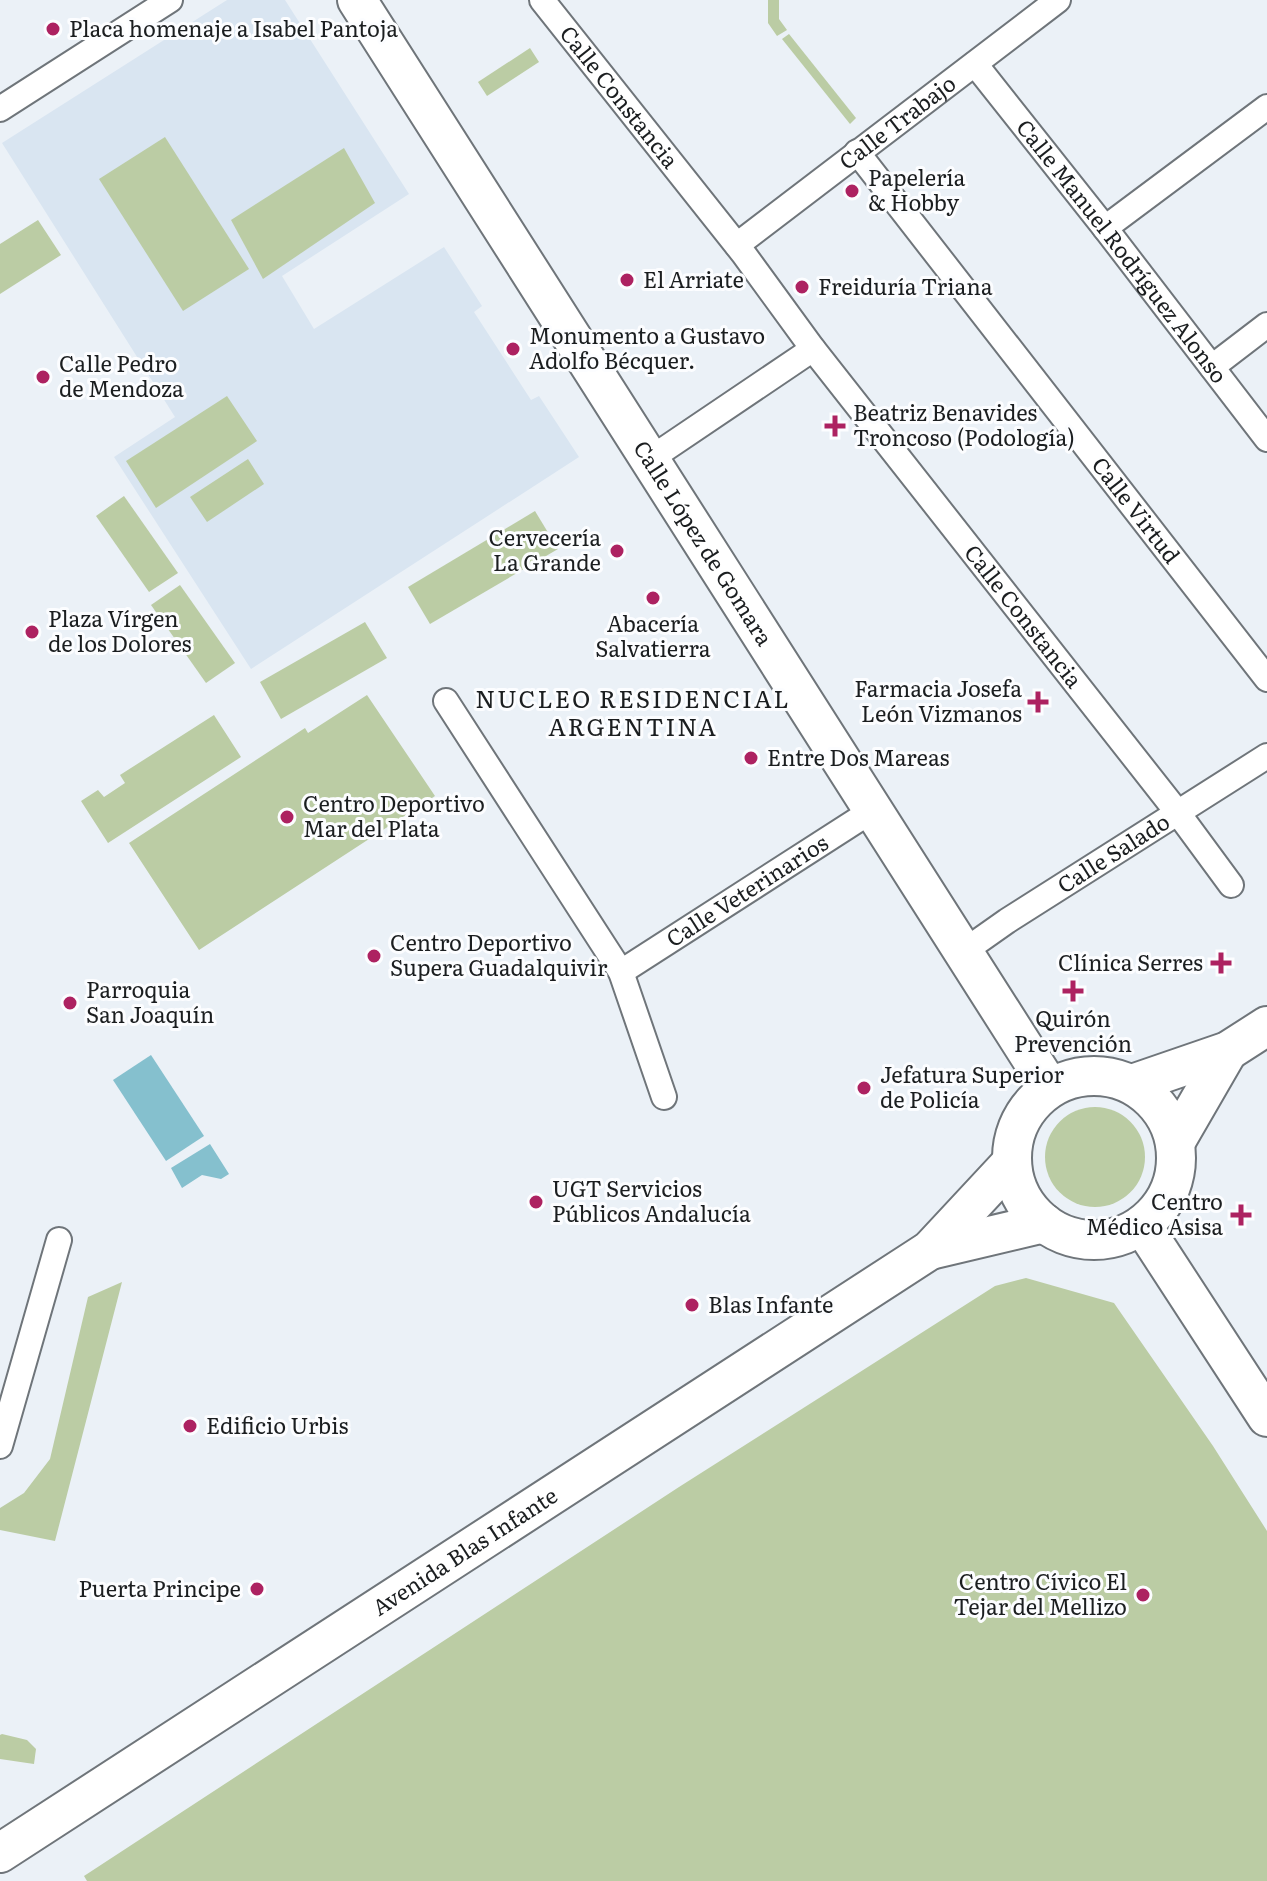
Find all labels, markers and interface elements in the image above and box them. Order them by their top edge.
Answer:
place label: Placa homenaje a Isabel Pantoja [69,11,398,44]
street label: Calle Constancia [553,18,688,175]
marker: Placa homenaje a Isabel Pantoja [44,20,62,38]
street label: Calle Trabajo [831,66,962,177]
street label: Calle Manuel Rodríguez Alonso [1010,111,1236,389]
place label: Papelería & Hobby [868,160,966,218]
marker: Papelería & Hobby [843,182,861,200]
place label: El Arriate [643,262,744,295]
place label: Freiduría Triana [818,269,993,302]
marker: El Arriate [618,271,636,289]
marker: Freiduría Triana [793,278,811,296]
place label: Monumento a Gustavo Adolfo Bécquer. [529,318,765,376]
marker: Monumento a Gustavo Adolfo Bécquer. [504,340,522,358]
place label: Calle Pedro de Mendoza [59,346,184,404]
marker: Calle Pedro de Mendoza [34,368,52,386]
place label: Beatriz Benavides Troncoso (Podología) [853,395,1075,453]
marker: Beatriz Benavides Troncoso (Podología) [824,415,846,437]
street label: Calle López de Gomara [626,433,782,652]
street label: Calle Virtud [1085,449,1189,570]
place label: Cervecería La Grande [488,520,601,578]
street label: Calle Constancia [958,537,1091,694]
marker: Cervecería La Grande [608,542,626,560]
marker: Abacería Salvatierra [644,589,662,607]
place label: Plaza Vírgen de los Dolores [48,601,192,659]
place label: Abacería Salvatierra [595,606,711,664]
marker: Plaza Vírgen de los Dolores [23,623,41,641]
place label: Farmacia Josefa León Vizmanos [854,671,1022,729]
district label: NUCLEO RESIDENCIAL ARGENTINA [475,680,791,743]
marker: Farmacia Josefa León Vizmanos [1029,693,1047,711]
place label: Entre Dos Mareas [767,740,950,773]
marker: Entre Dos Mareas [742,749,760,767]
place label: Centro Deportivo Mar del Plata [303,786,485,844]
street label: Calle Salado [1050,804,1175,900]
marker: Centro Deportivo Mar del Plata [278,808,296,826]
street label: Calle Veterinarios [659,825,834,954]
place label: Centro Deportivo Supera Guadalquivir [390,925,608,983]
place label: Clínica Serres [1058,945,1203,978]
marker: Centro Deportivo Supera Guadalquivir [365,947,383,965]
marker: Clínica Serres [1210,952,1232,974]
place label: Parroquia San Joaquín [86,972,214,1030]
marker: Quirón Prevención [1062,980,1084,1002]
marker: Parroquia San Joaquín [61,994,79,1012]
place label: Quirón Prevención [1014,1001,1132,1059]
place label: Jefatura Superior de Policía [880,1057,1065,1115]
marker: Jefatura Superior de Policía [855,1079,873,1097]
place label: UGT Servicios Públicos Andalucía [552,1171,751,1229]
place label: Centro Médico Asisa [1086,1184,1223,1242]
marker: UGT Servicios Públicos Andalucía [527,1193,545,1211]
marker: Centro Médico Asisa [1230,1204,1252,1226]
place label: Blas Infante [708,1287,833,1320]
marker: Blas Infante [683,1296,701,1314]
place label: Edificio Urbis [206,1408,349,1441]
marker: Edificio Urbis [181,1417,199,1435]
street label: Avenida Blas Infante [365,1478,563,1623]
place label: Centro Cívico El Tejar del Mellizo [954,1564,1127,1622]
place label: Puerta Principe [79,1571,241,1604]
marker: Puerta Principe [248,1580,266,1598]
marker: Centro Cívico El Tejar del Mellizo [1134,1586,1152,1604]

